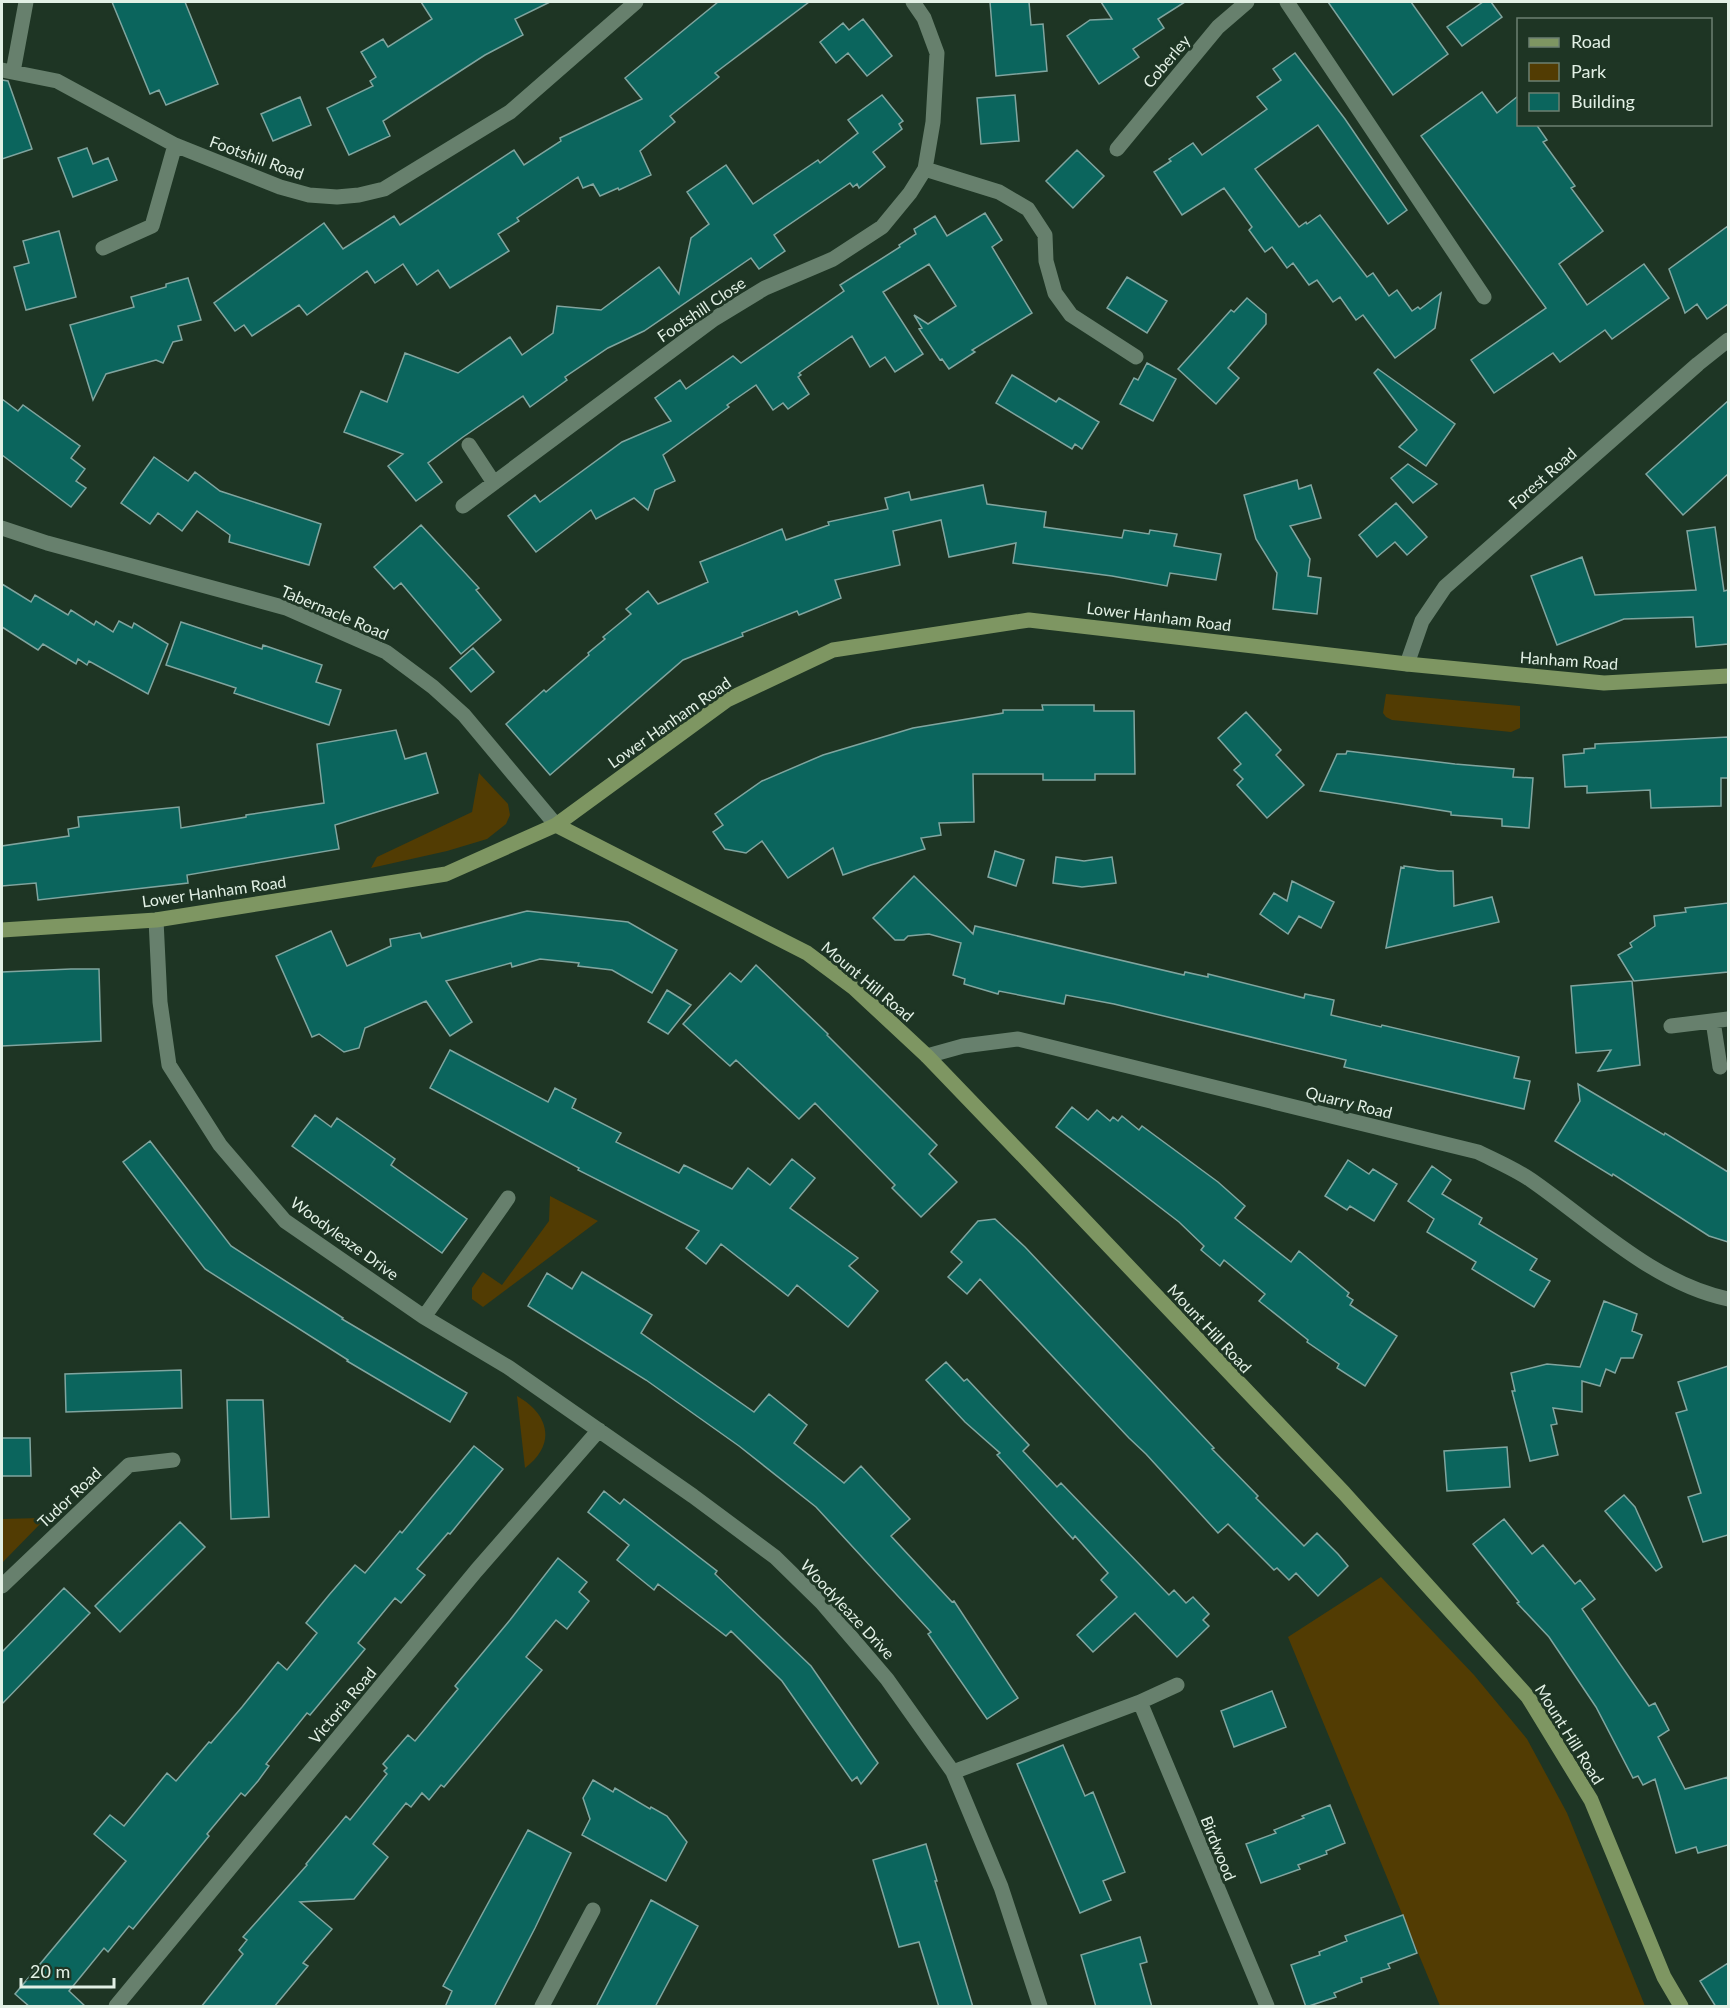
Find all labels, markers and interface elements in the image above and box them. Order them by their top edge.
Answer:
legend [1517,18,1712,126]
street label: Coberley [1138,30,1194,91]
text: Road [1571,30,1611,52]
text: Park [1571,60,1607,82]
text: Building [1571,90,1635,112]
street label: Footshill Road [207,131,307,183]
street label: Footshill Close [653,273,749,345]
street label: Forest Road [1504,443,1580,513]
street label: Tabernacle Road [278,581,392,643]
street label: Lower Hanham Road [1086,598,1232,634]
street label: Hanham Road [1519,647,1619,673]
street label: Lower Hanham Road [604,672,734,772]
street label: Lower Hanham Road [141,871,287,911]
street label: Mount Hill Road [818,937,918,1025]
street label: Quarry Road [1304,1082,1394,1122]
street label: Woodyleaze Drive [287,1192,403,1284]
street label: Mount Hill Road [1164,1280,1256,1376]
street label: Tudor Road [33,1463,105,1531]
street label: Woodyleaze Drive [797,1555,899,1663]
street label: Victoria Road [304,1663,380,1747]
street label: Mount Hill Road [1532,1680,1608,1788]
street label: Birdwood [1197,1813,1241,1883]
scale bar [21,1951,114,1989]
text: 20 m [30,1960,70,1982]

